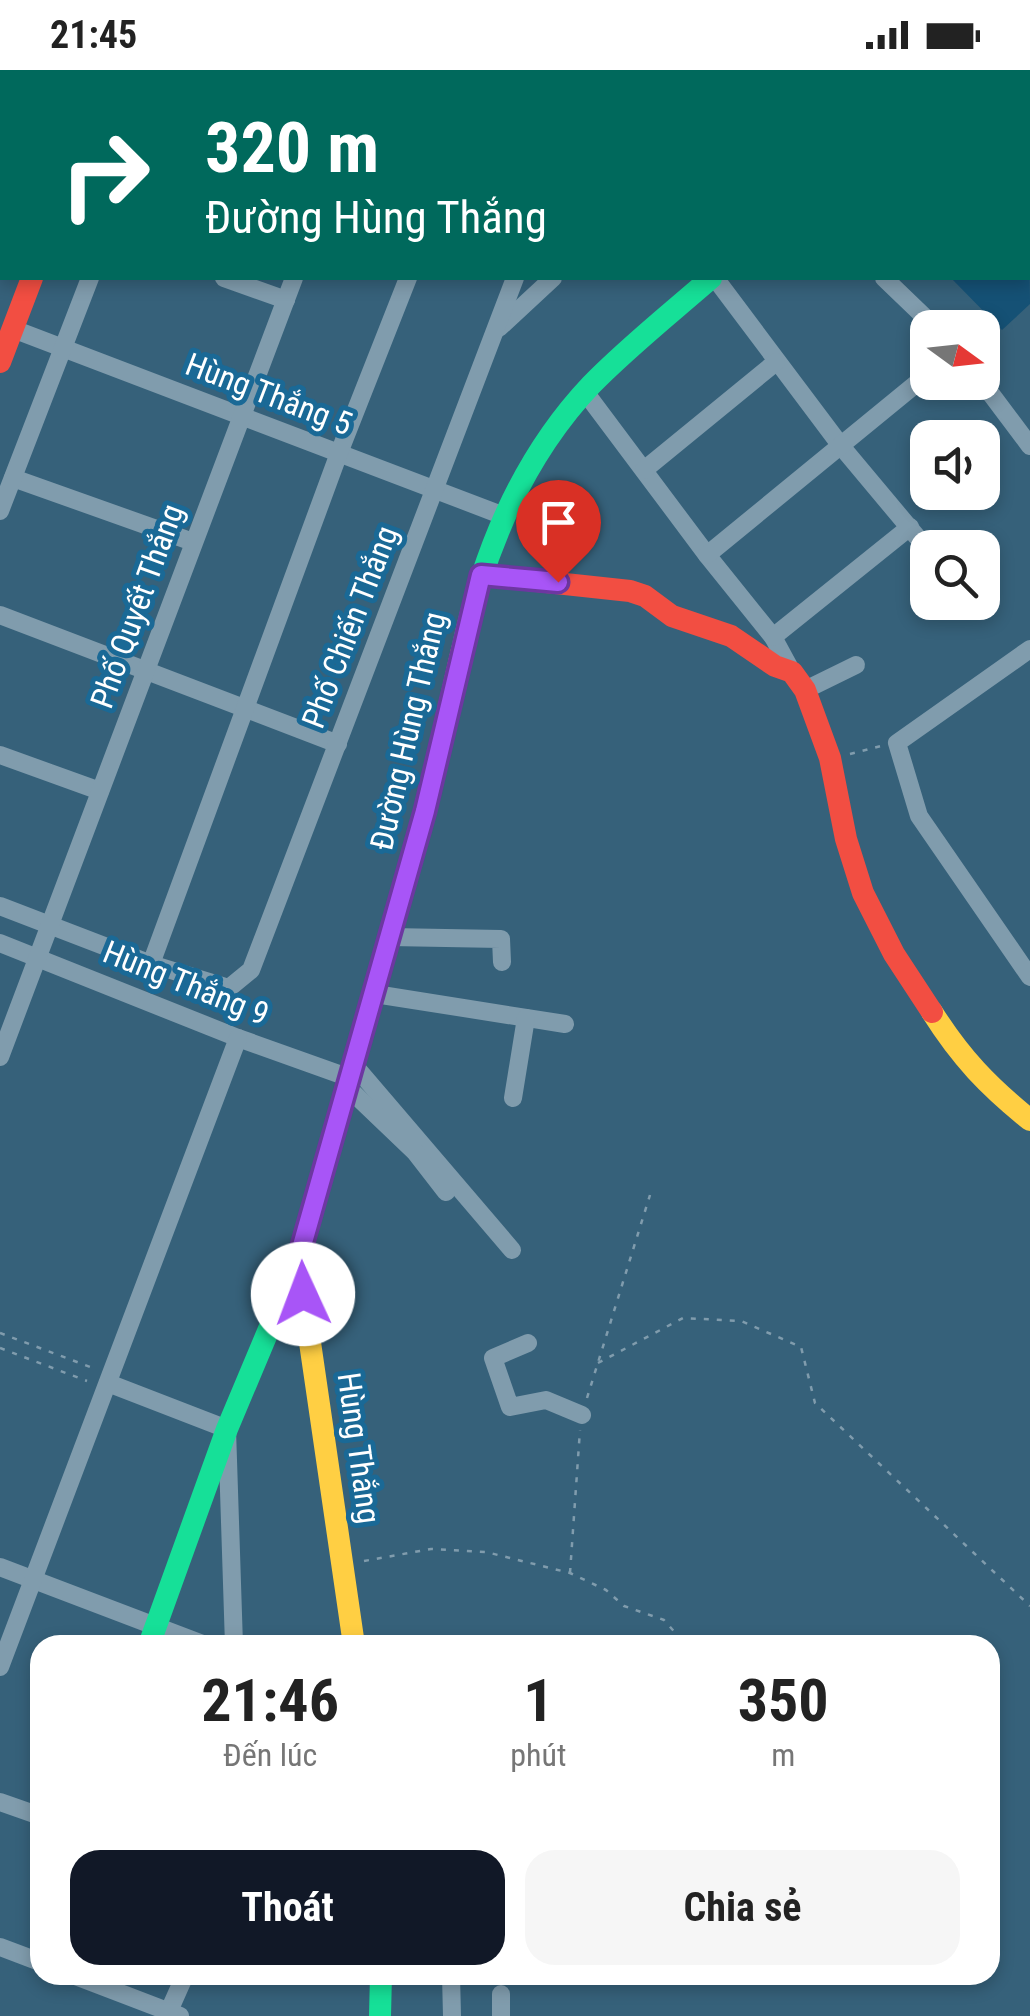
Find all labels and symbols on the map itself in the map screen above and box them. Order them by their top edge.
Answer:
north arrow [910,310,1000,400]
street label: Hùng Thắng 5 [180,345,358,443]
pin [516,480,601,583]
street label: Phố Quyết Thắng [82,499,192,713]
street label: Phố Chiến Thắng [294,521,406,733]
street label: Đường Hùng Thắng [362,608,454,854]
street label: Hùng Thắng 9 [98,933,274,1033]
position arrow [251,1242,355,1346]
street label: Hùng Thắng [330,1370,388,1526]

